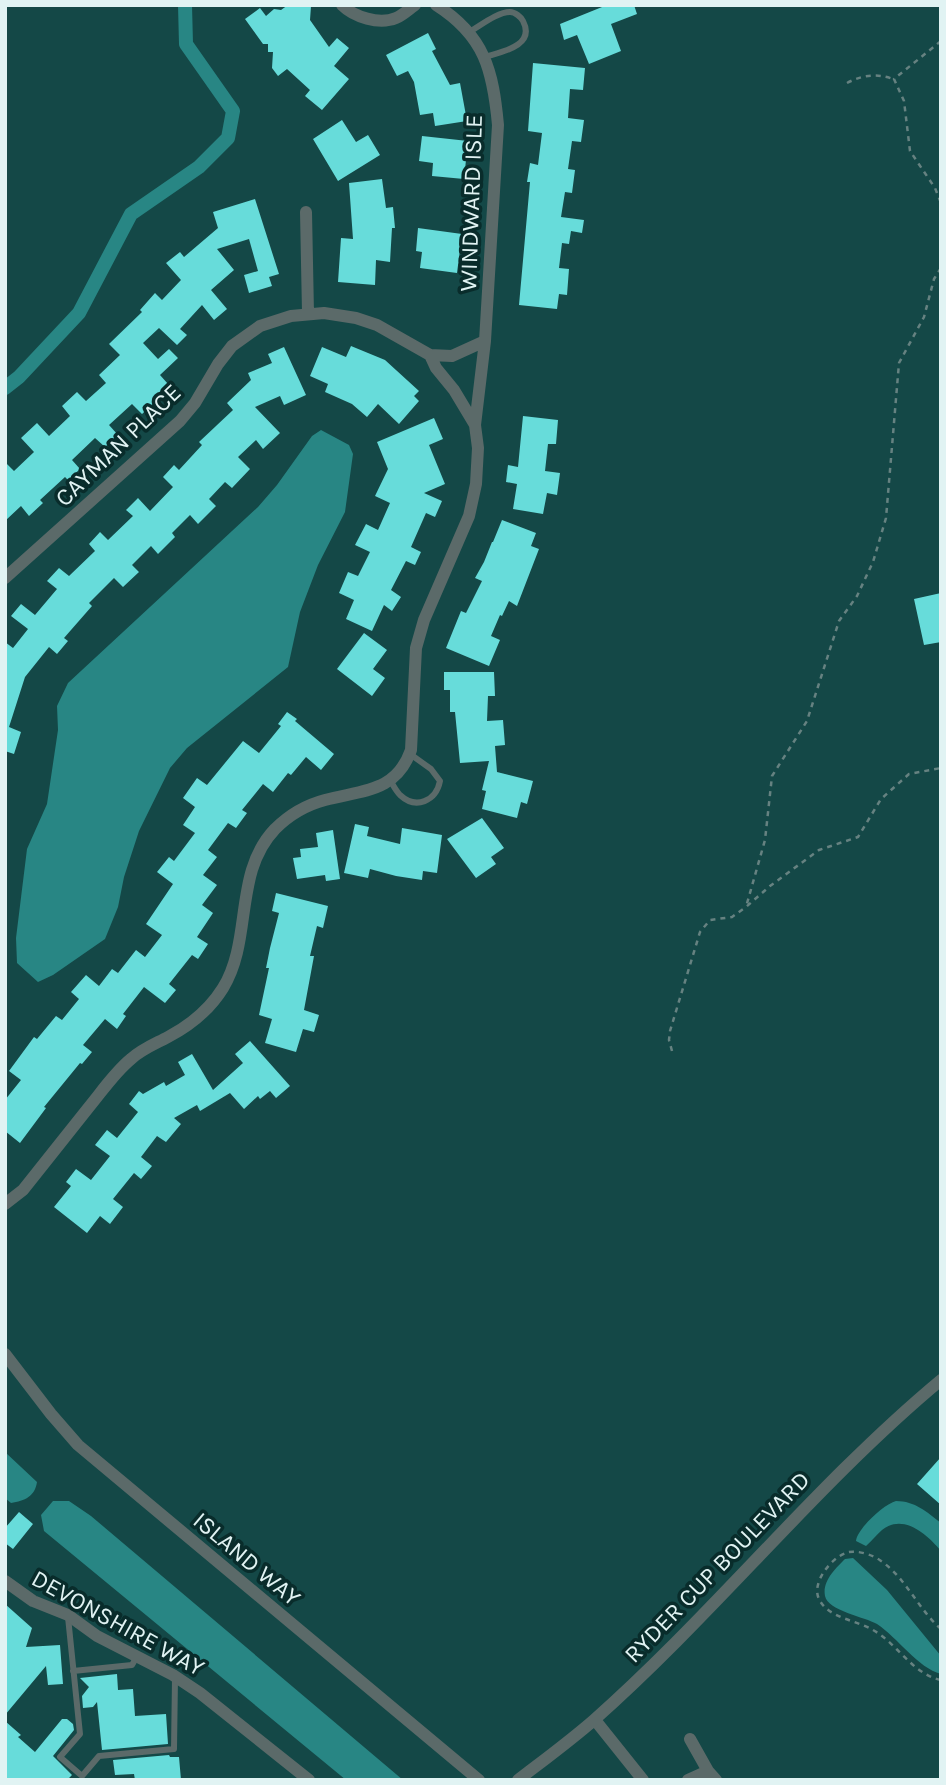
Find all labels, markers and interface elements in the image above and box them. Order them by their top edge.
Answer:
street label: WINDWARD ISLE [454,114,488,292]
street label: CAYMAN PLACE [49,378,187,512]
street label: RYDER CUP BOULEVARD [618,1466,816,1668]
street label: ISLAND WAY [188,1506,306,1612]
street label: DEVONSHIRE WAY [27,1564,209,1682]

